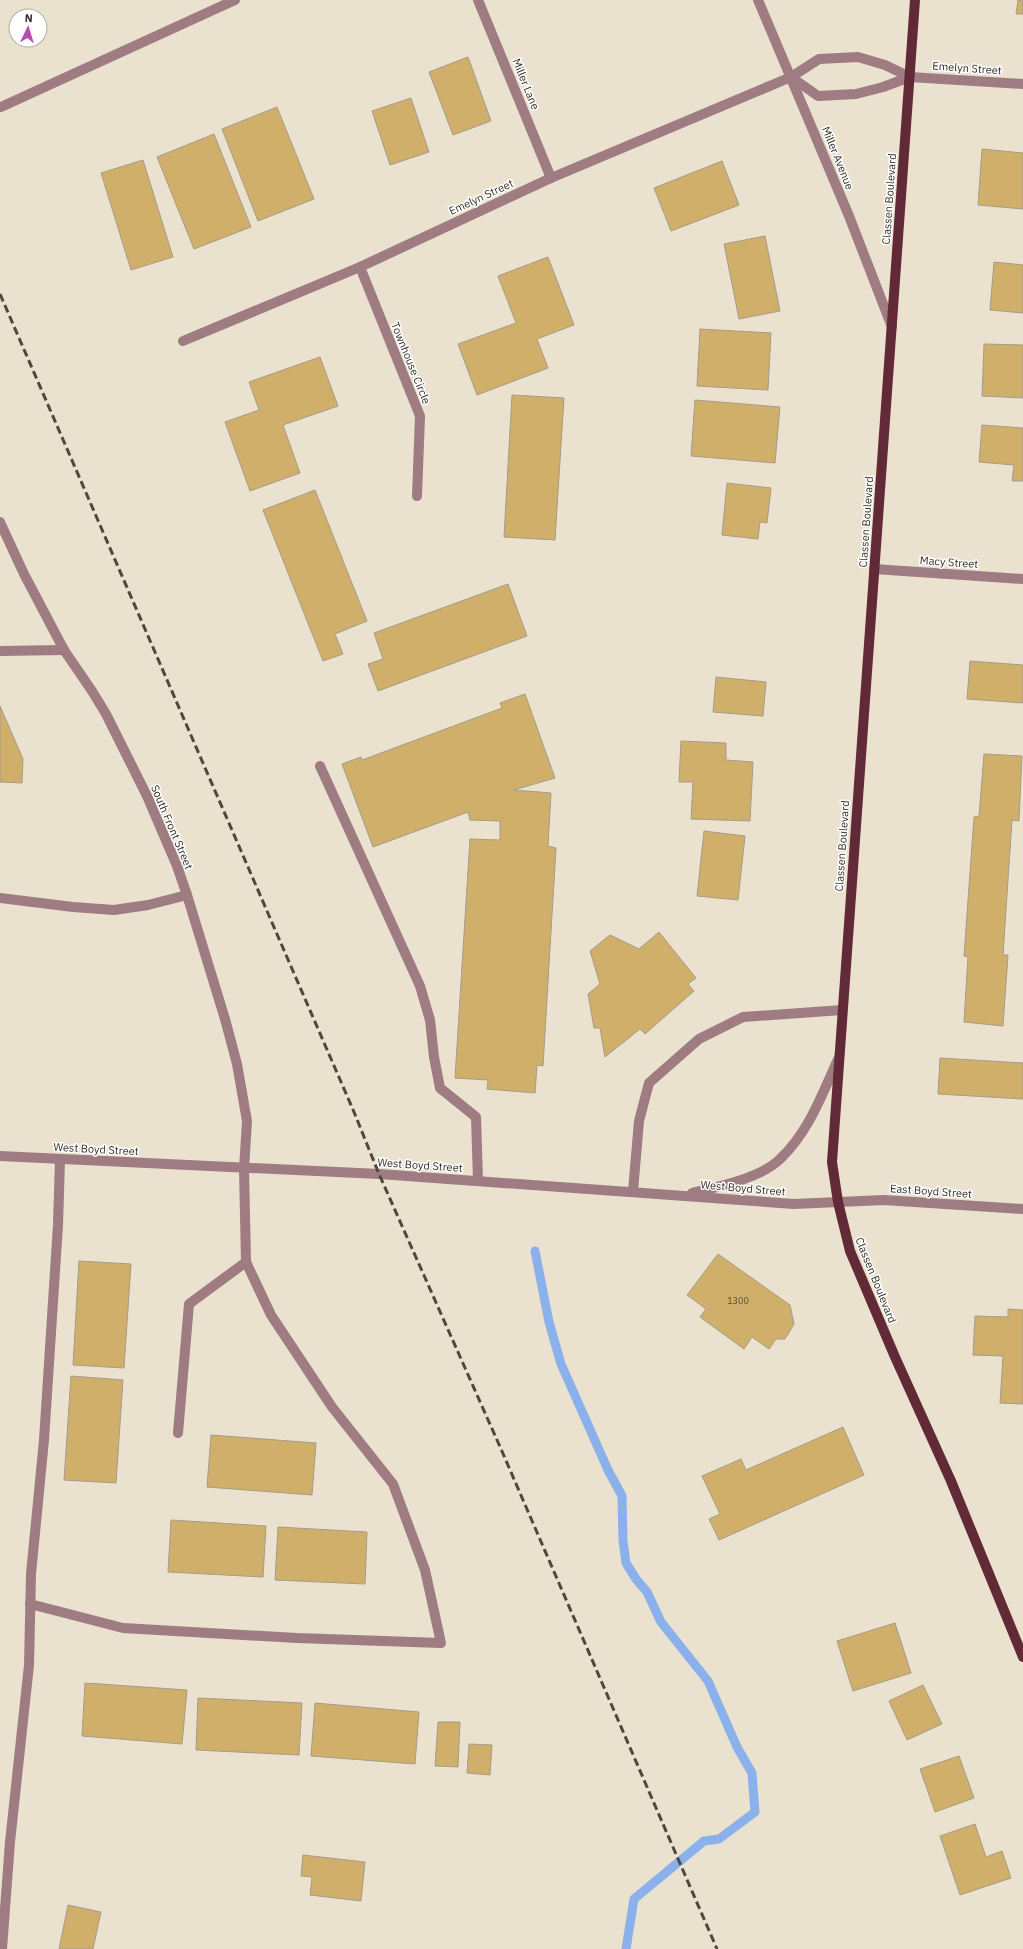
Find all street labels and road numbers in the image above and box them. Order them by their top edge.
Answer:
street label: Miller Lane [509,56,543,112]
street label: Emelyn Street [932,59,1002,77]
street label: Miller Avenue [819,124,857,192]
street label: Classen Boulevard [879,153,899,245]
street label: Emelyn Street [447,176,516,218]
street label: Townhouse Circle [388,320,434,406]
street label: Classen Boulevard [856,476,876,568]
street label: Macy Street [919,553,979,571]
street label: South Front Street [148,783,196,871]
street label: Classen Boulevard [832,800,852,892]
street label: West Boyd Street [53,1140,139,1158]
street label: West Boyd Street [377,1155,463,1175]
street label: West Boyd Street [700,1177,786,1199]
street label: East Boyd Street [890,1181,972,1201]
street label: Classen Boulevard [852,1235,900,1325]

